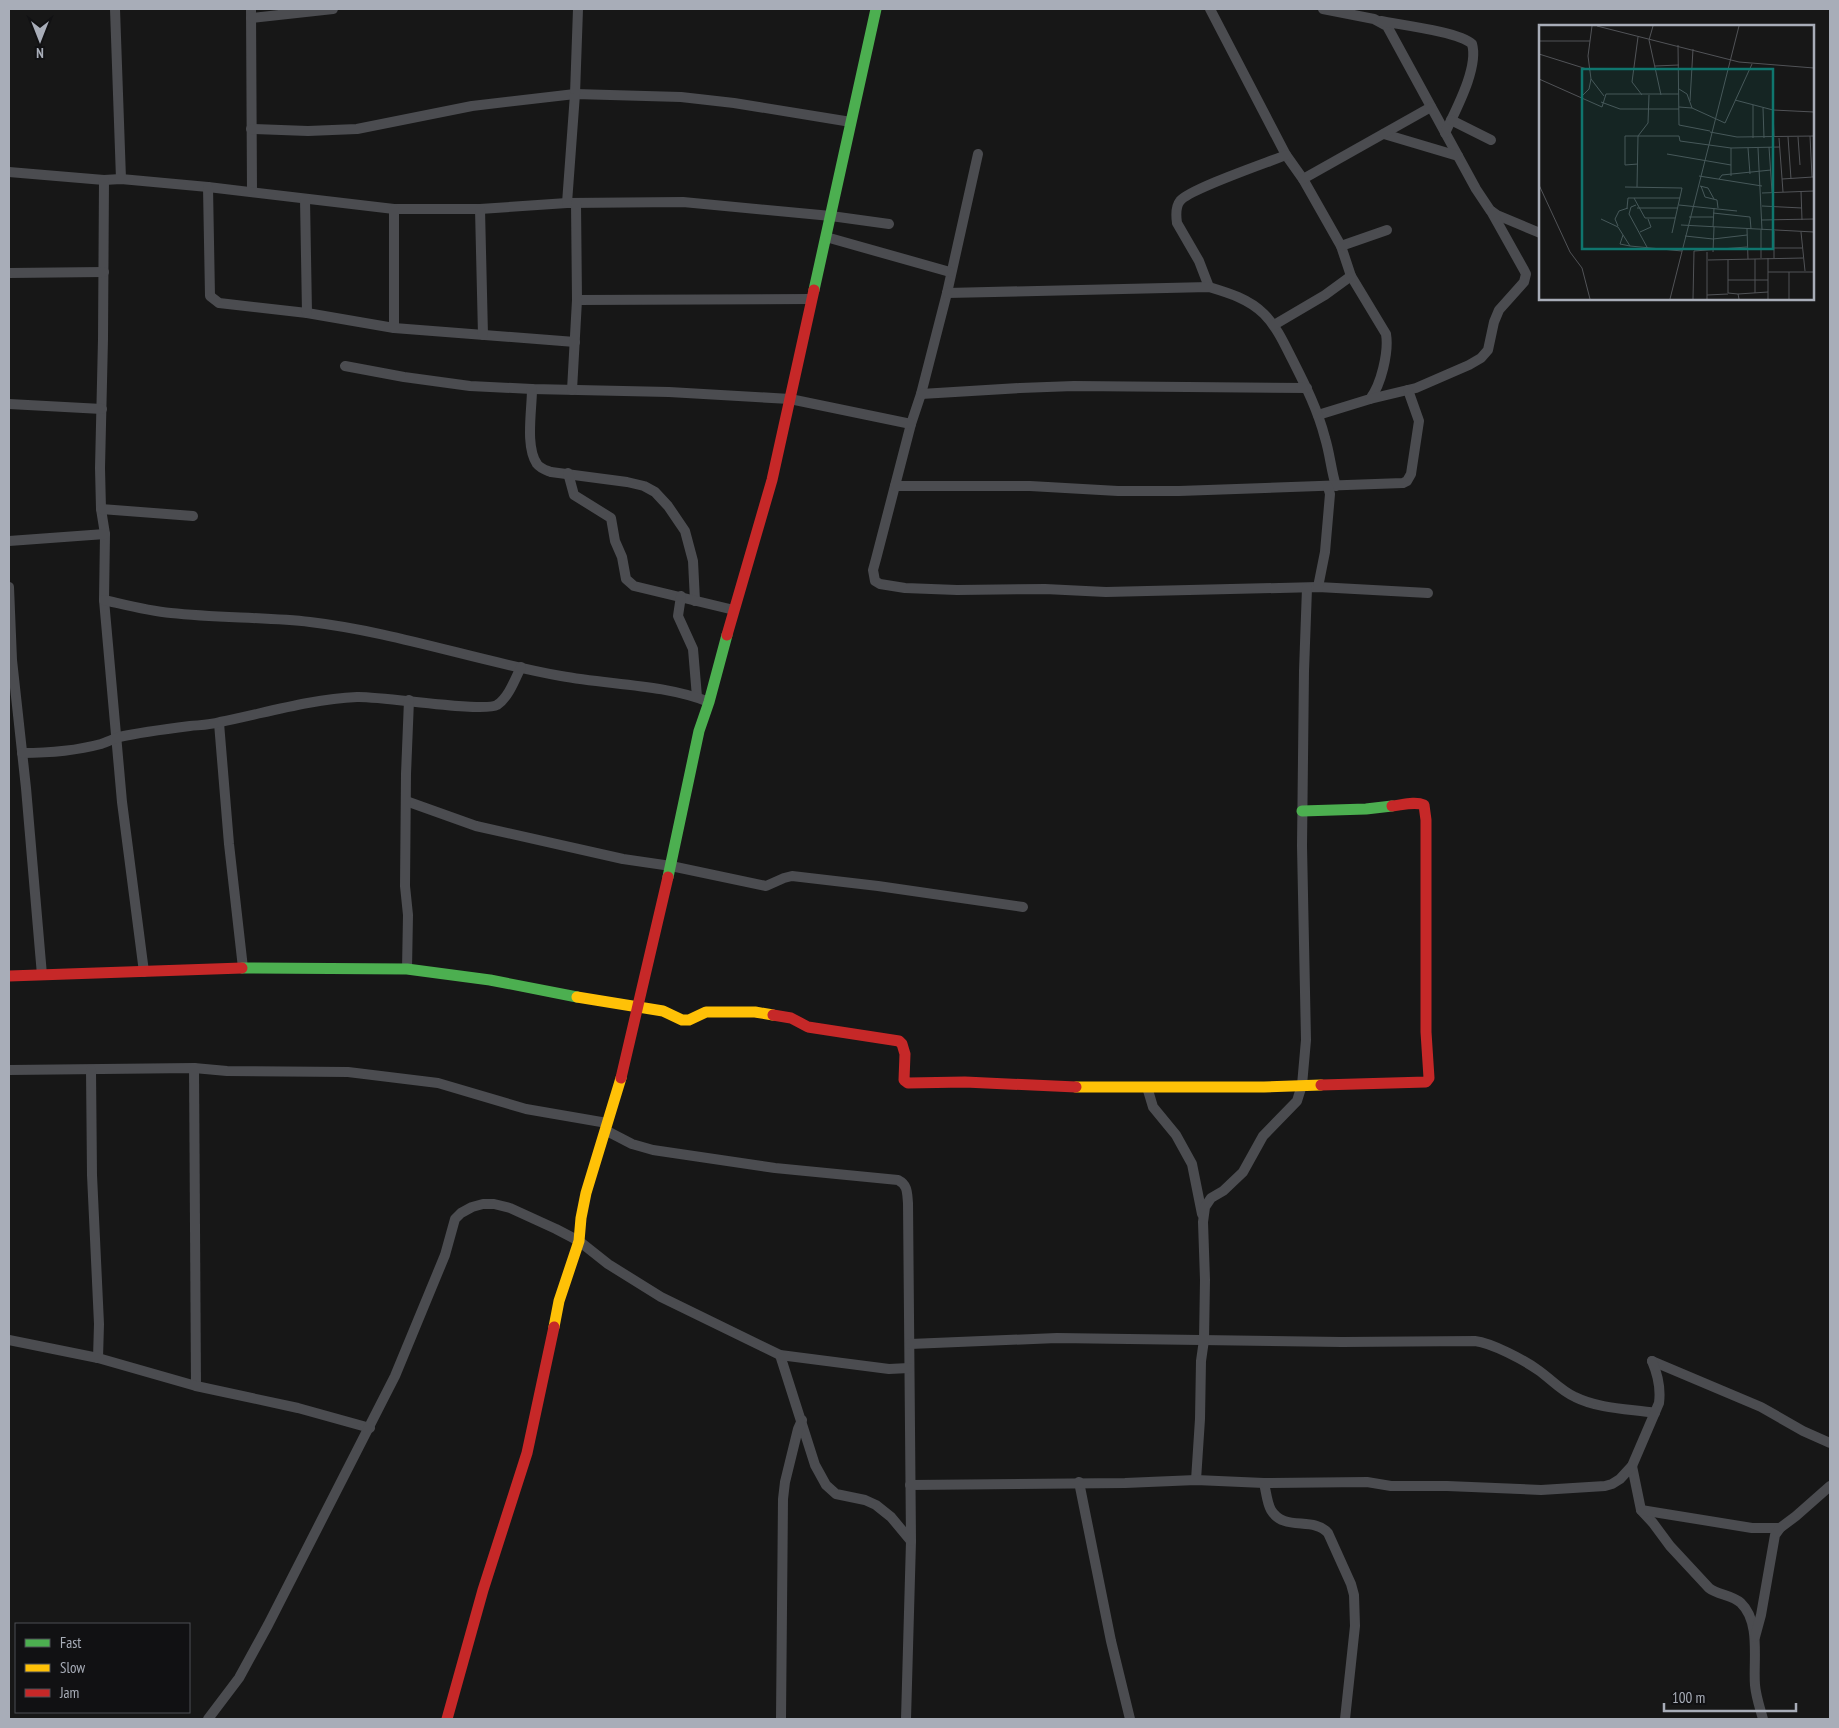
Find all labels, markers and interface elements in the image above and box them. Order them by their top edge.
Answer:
north arrow [15,15,65,65]
inset map [1539,25,1814,300]
text: N [36,44,44,62]
legend [15,1623,190,1713]
text: Fast [60,1633,81,1652]
text: Slow [60,1658,85,1677]
scale bar [1664,1680,1796,1712]
text: Jam [59,1683,79,1702]
text: 100 m [1672,1688,1705,1707]

